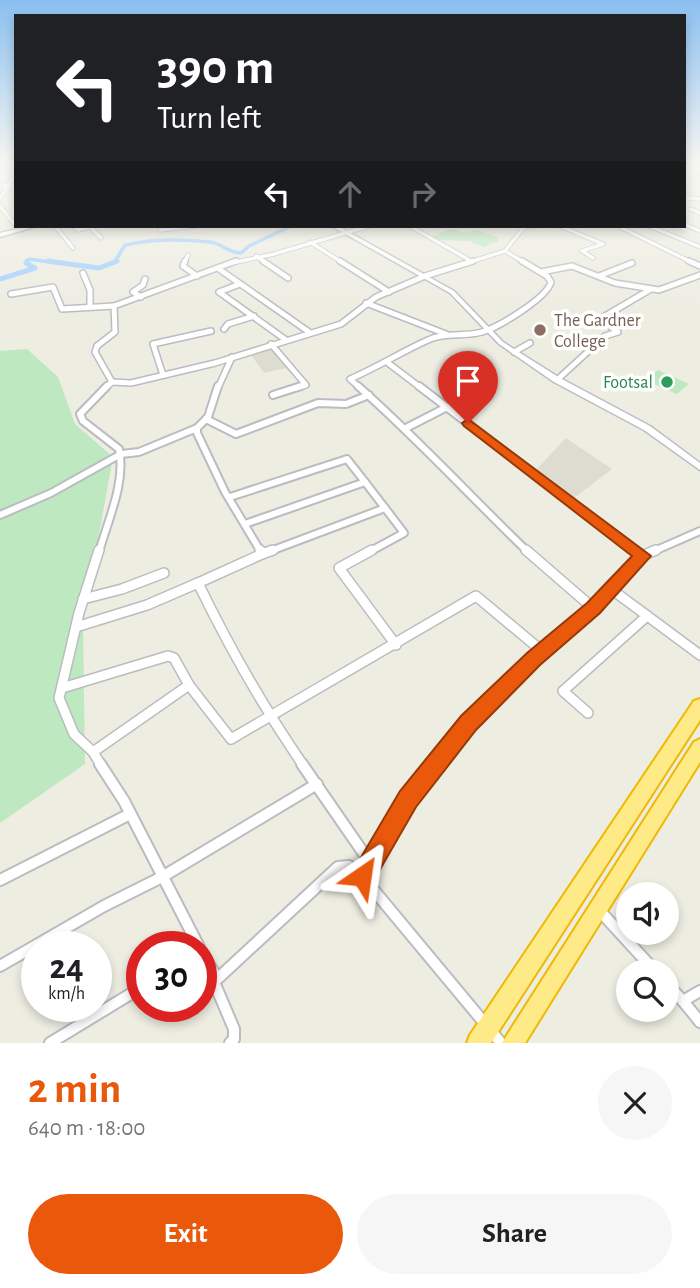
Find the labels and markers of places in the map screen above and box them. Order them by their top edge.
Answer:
place label: The Gardner College [554,312,641,351]
marker: The Gardner College [532,322,548,338]
pin [438,351,498,423]
place label: Footsal [603,374,653,392]
marker: Footsal [659,374,675,390]

